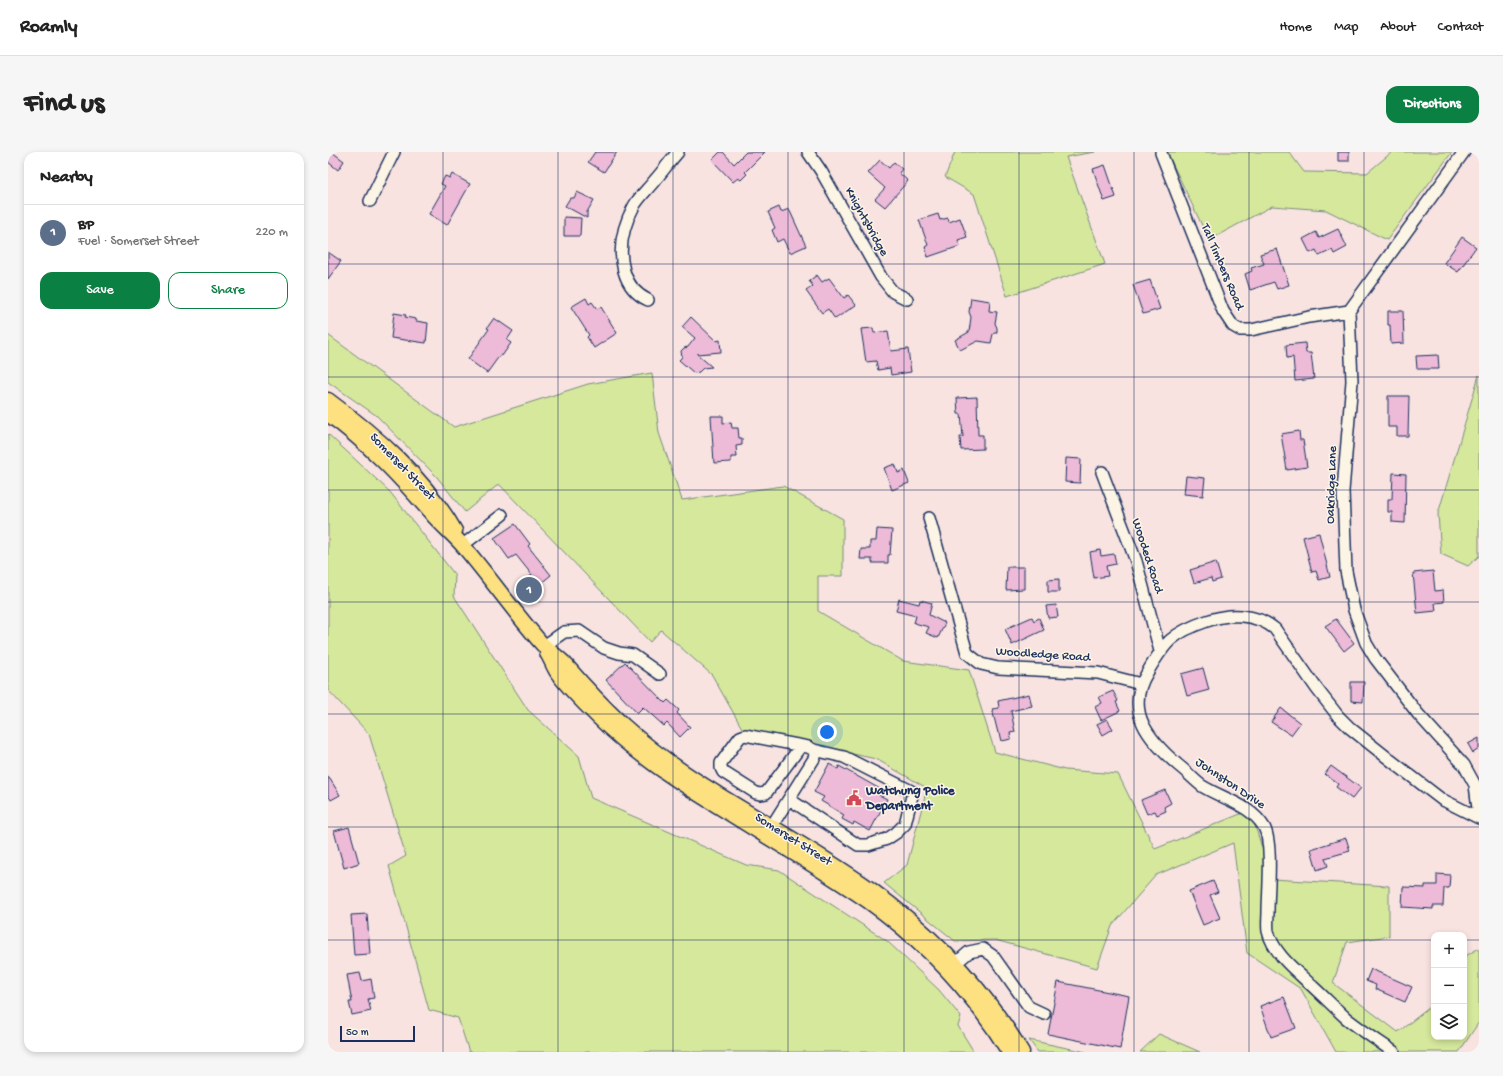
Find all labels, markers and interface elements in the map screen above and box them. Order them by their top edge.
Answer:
text: Roamly [20,16,77,39]
text: Home [1280,19,1312,36]
text: Map [1334,19,1358,36]
text: About [1380,19,1416,36]
text: Contact [1438,19,1483,36]
button: Directions [1386,86,1479,123]
text: Find us [24,88,104,121]
text: Nearby [40,168,93,188]
street label: Knightsbridge [841,185,891,259]
text: BP [78,216,94,234]
street label: Tall Timbers Road [1197,221,1248,314]
text: 1 [50,225,56,240]
text: 220 m [256,225,288,240]
text: Fuel · Somerset Street [78,234,198,249]
button: Save [40,272,160,309]
button: Share [168,272,288,309]
street label: Somerset Street [366,430,439,505]
street label: Oakridge Lane [1323,446,1341,524]
street label: Wooded Road [1128,517,1167,597]
pin: 1 [516,575,542,605]
street label: Woodledge Road [995,644,1092,666]
your location [817,722,837,742]
street label: Johnston Drive [1192,755,1268,813]
place label: Watchung Police Department [865,784,956,815]
public building icon: Watchung Police Department [845,789,863,807]
street label: Somerset Street [752,810,836,871]
map controls [1431,932,1467,1040]
button: + [1431,932,1467,968]
button: − [1431,968,1467,1004]
button: layers [1431,1004,1467,1040]
scale bar [340,1024,415,1043]
text: 50 m [346,1027,368,1039]

